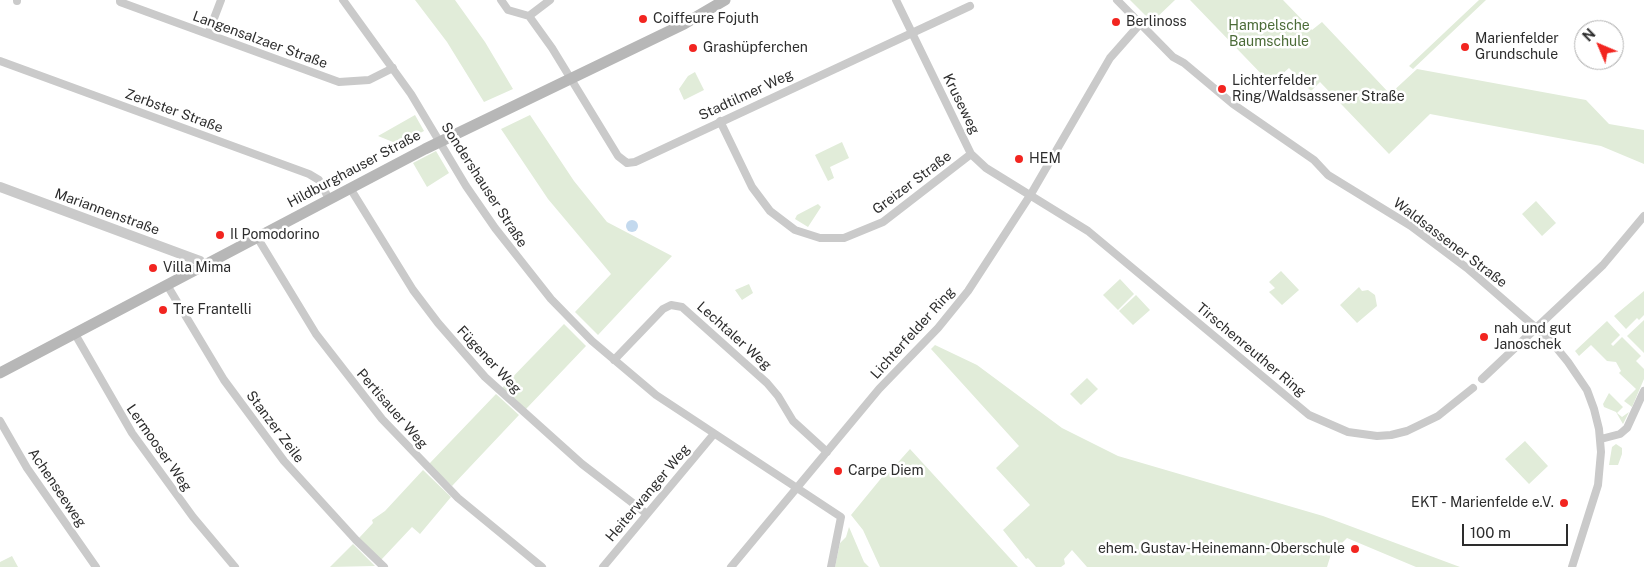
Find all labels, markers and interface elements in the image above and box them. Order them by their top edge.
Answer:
street label: Langensalzaer Straße [190,8,330,72]
place label: Coiffeure Fojuth [653,11,759,27]
marker: Coiffeure Fojuth [637,13,649,25]
place label: Berlinoss [1126,14,1187,30]
marker: Berlinoss [1110,16,1122,28]
park label: Hampelsche Baumschule [1228,18,1310,50]
north arrow [1574,20,1624,70]
text: N [1580,26,1599,45]
place label: Marienfelder Grundschule [1475,31,1559,64]
place label: Grashüpferchen [703,40,808,56]
marker: Marienfelder Grundschule [1459,41,1471,53]
marker: Grashüpferchen [687,42,699,54]
street label: Stadtilmer Weg [696,66,796,124]
street label: Kruseweg [939,71,983,137]
place label: Lichterfelder Ring/Waldsassener Straße [1232,73,1405,105]
marker: Lichterfelder Ring/Waldsassener Straße [1216,83,1228,95]
street label: Zerbster Straße [123,85,225,137]
street label: Sondershauser Straße [437,119,531,251]
street label: Hildburghauser Straße [284,127,424,211]
street label: Greizer Straße [869,148,955,218]
place label: HEM [1029,151,1061,167]
marker: HEM [1013,153,1025,165]
street label: Mariannenstraße [52,185,162,239]
street label: Waldsassener Straße [1390,195,1510,291]
place label: Il Pomodorino [230,227,320,243]
marker: Il Pomodorino [214,229,226,241]
place label: Villa Mima [163,260,231,276]
marker: Villa Mima [147,262,159,274]
street label: Lichterfelder Ring [867,284,959,382]
street label: Lechtaler Weg [693,298,775,374]
street label: Tirschenreuther Ring [1193,299,1309,401]
place label: Tre Frantelli [173,302,251,318]
marker: Tre Frantelli [157,304,169,316]
place label: nah und gut Janoschek [1494,321,1571,354]
street label: Fügener Weg [453,322,525,398]
marker: nah und gut Janoschek [1478,331,1490,343]
street label: Pertisauer Weg [353,366,431,452]
street label: Stanzer Zeile [242,388,308,466]
street label: Lermooser Weg [123,401,195,495]
street label: Heiterwanger Weg [602,441,694,545]
street label: Achenseeweg [24,445,90,531]
place label: Carpe Diem [848,463,924,479]
marker: Carpe Diem [832,465,844,477]
place label: EKT - Marienfelde e.V. [1411,495,1554,511]
marker: EKT - Marienfelde e.V. [1558,497,1570,509]
scale bar [1464,514,1570,546]
text: 100 m [1470,524,1511,541]
place label: ehem. Gustav-Heinemann-Oberschule [1098,541,1345,557]
marker: ehem. Gustav-Heinemann-Oberschule [1349,543,1361,555]

